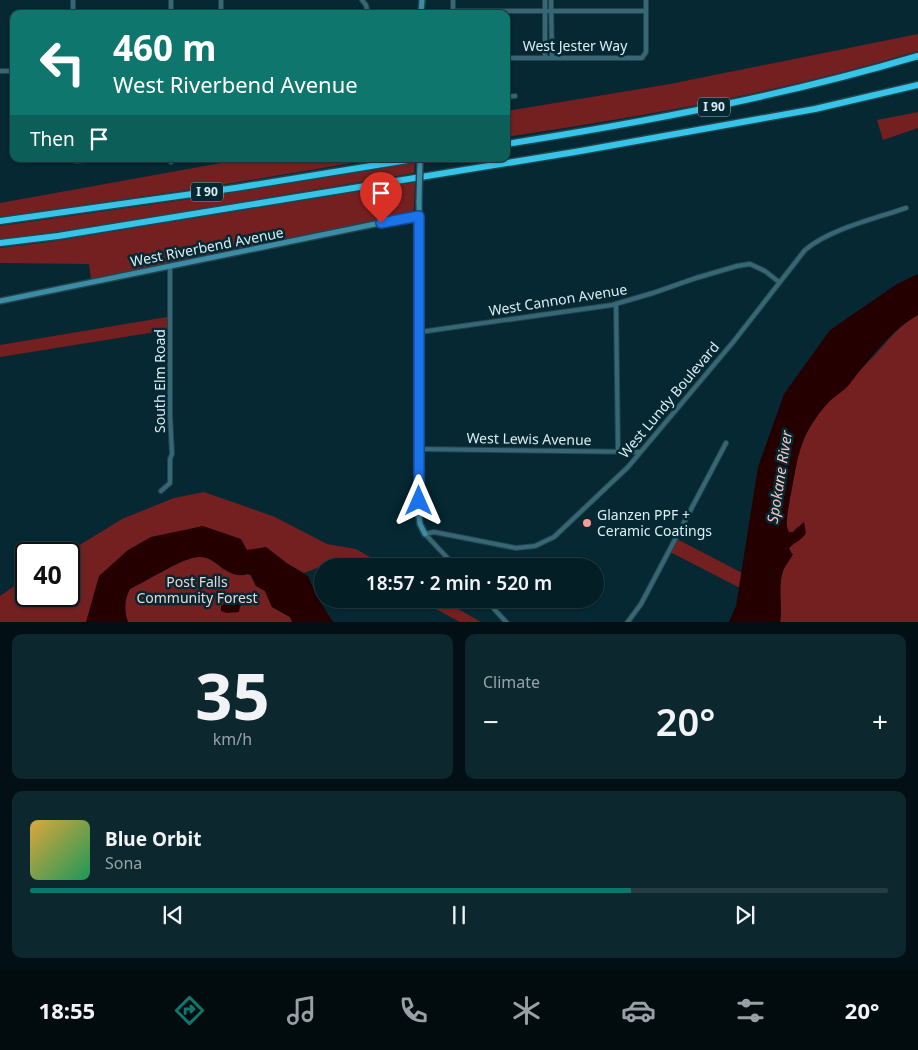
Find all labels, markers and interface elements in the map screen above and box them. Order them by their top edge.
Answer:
text: 460 m [113,24,216,71]
icon: left [30,30,95,95]
street label: West Jester Way [523,36,628,55]
text: West Riverbend Avenue [113,69,358,99]
road number: I 90 [698,98,730,116]
icon: arrive [85,125,113,153]
text: Then [30,126,75,152]
pin [360,172,402,223]
icon: arrive [367,179,395,207]
road number: I 90 [191,182,223,202]
street label: West Riverbend Avenue [129,222,285,271]
street label: West Cannon Avenue [487,279,629,320]
street label: South Elm Road [150,329,169,433]
street label: West Lundy Boulevard [614,337,723,462]
street label: West Lewis Avenue [466,428,592,449]
water label: Spokane River [762,428,796,525]
position arrow [392,474,444,526]
place label: Glanzen PPF + Ceramic Coatings [597,505,712,540]
marker: Glanzen PPF + Ceramic Coatings [581,517,593,529]
speed limit sign: 40 [15,542,80,607]
text: 18:57 · 2 min · 520 m [366,570,552,596]
park label: Post Falls Community Forest [136,572,258,607]
text: 35 [195,651,270,739]
text: Climate [483,671,540,693]
text: 20° [656,695,715,747]
text: − [483,702,499,740]
text: + [872,702,888,740]
text: km/h [213,728,252,750]
text: Blue Orbit [105,826,201,852]
text: Sona [105,852,142,874]
icon: previous [159,901,187,929]
icon: pause [445,901,473,929]
icon: next [731,901,759,929]
icon: directions [172,993,207,1028]
icon: music [284,993,319,1028]
icon: phone [396,993,431,1028]
icon: climate [509,993,544,1028]
icon: car [621,993,656,1028]
icon: filters [733,993,768,1028]
text: 18:55 [39,995,95,1025]
text: 20° [845,995,879,1025]

